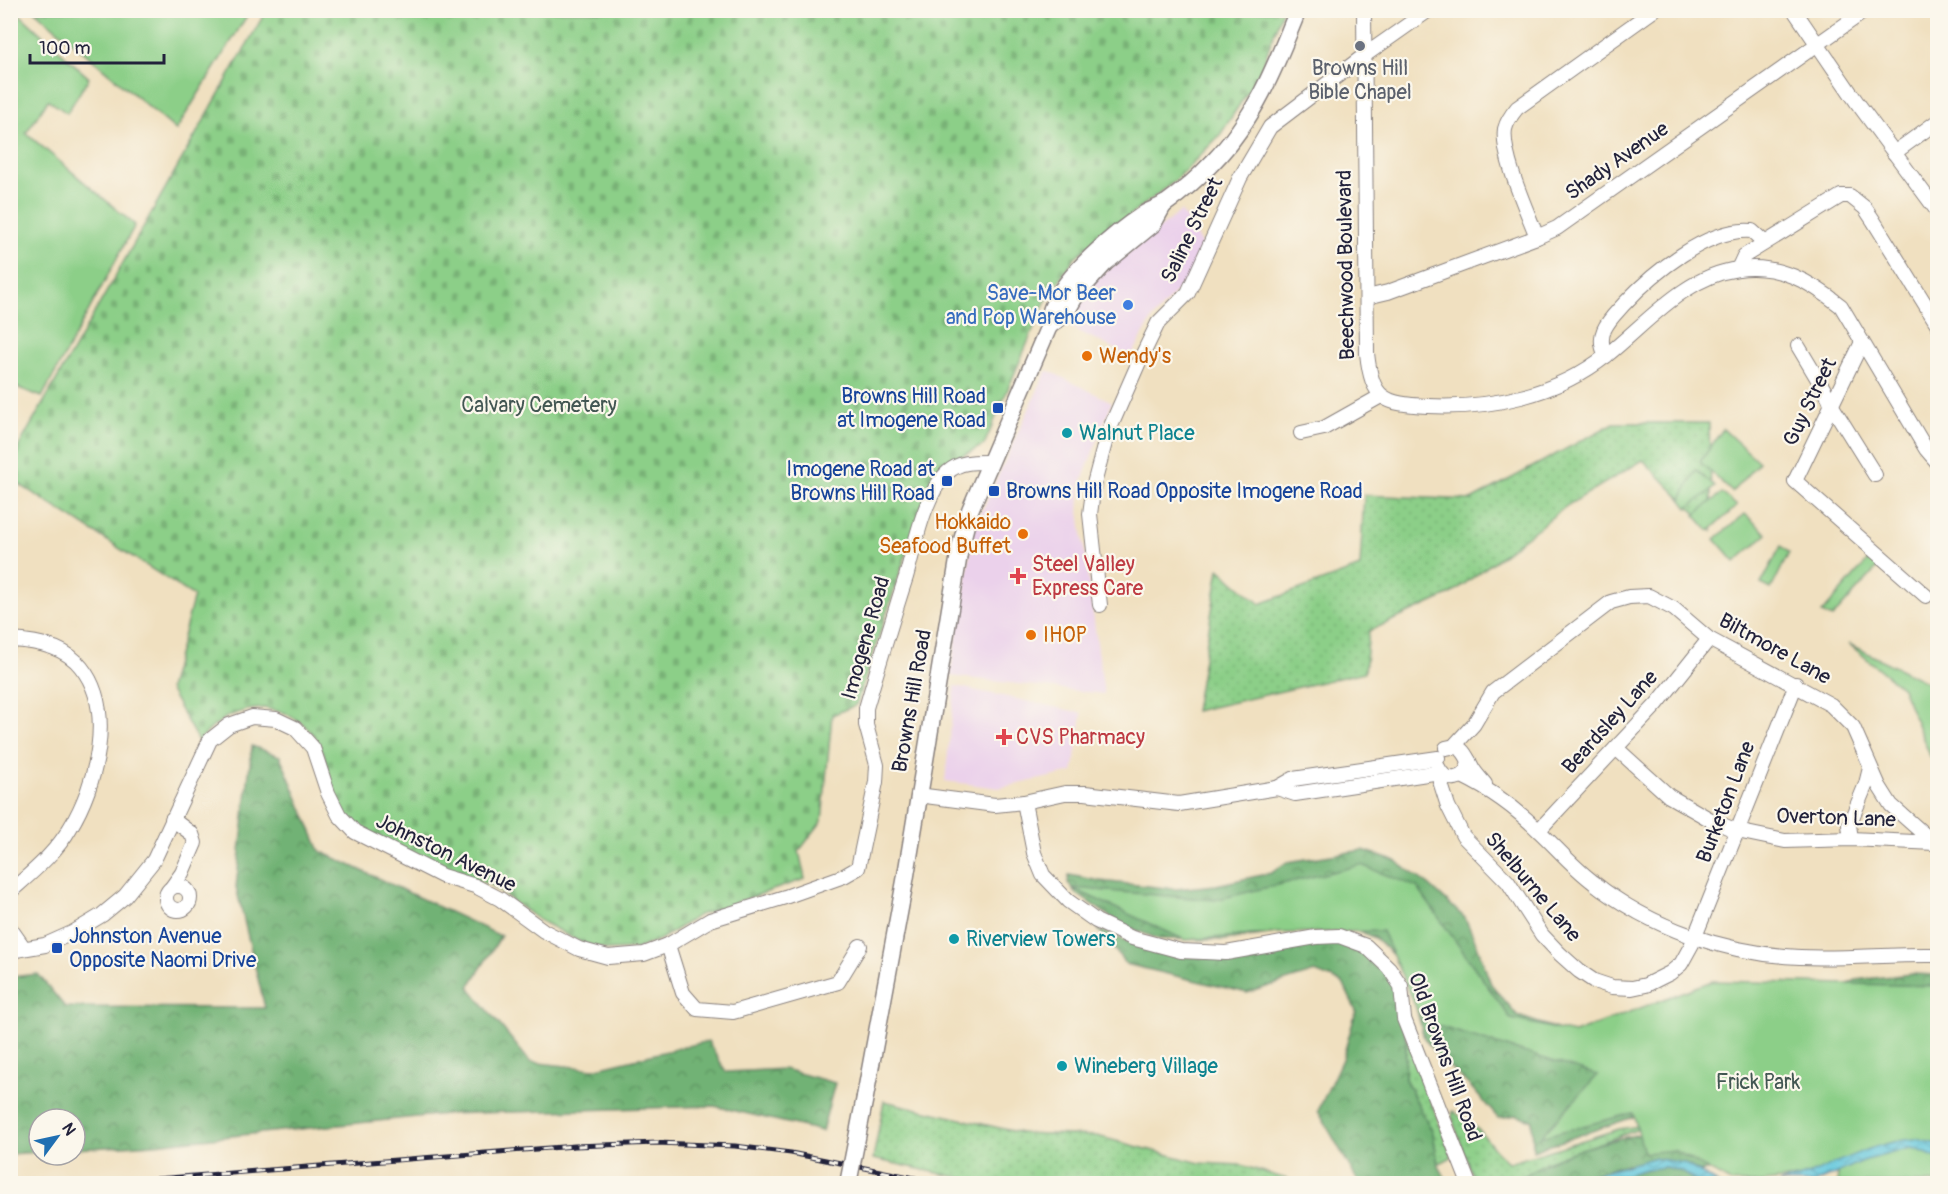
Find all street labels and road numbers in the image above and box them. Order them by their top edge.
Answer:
street label: Shady Avenue [1560,115,1674,207]
street label: Beechwood Boulevard [1331,170,1361,360]
street label: Saline Street [1155,172,1229,287]
street label: Guy Street [1777,353,1843,451]
street label: Imogene Road [836,573,896,703]
street label: Biltmore Lane [1714,607,1836,691]
street label: Browns Hill Road [886,627,938,775]
street label: Beardsley Lane [1556,664,1664,780]
street label: Burketon Lane [1690,737,1762,867]
street label: Overton Lane [1776,802,1897,834]
street label: Johnston Avenue [372,807,521,899]
street label: Shelburne Lane [1479,826,1587,948]
street label: Old Browns Hill Road [1402,969,1488,1145]

